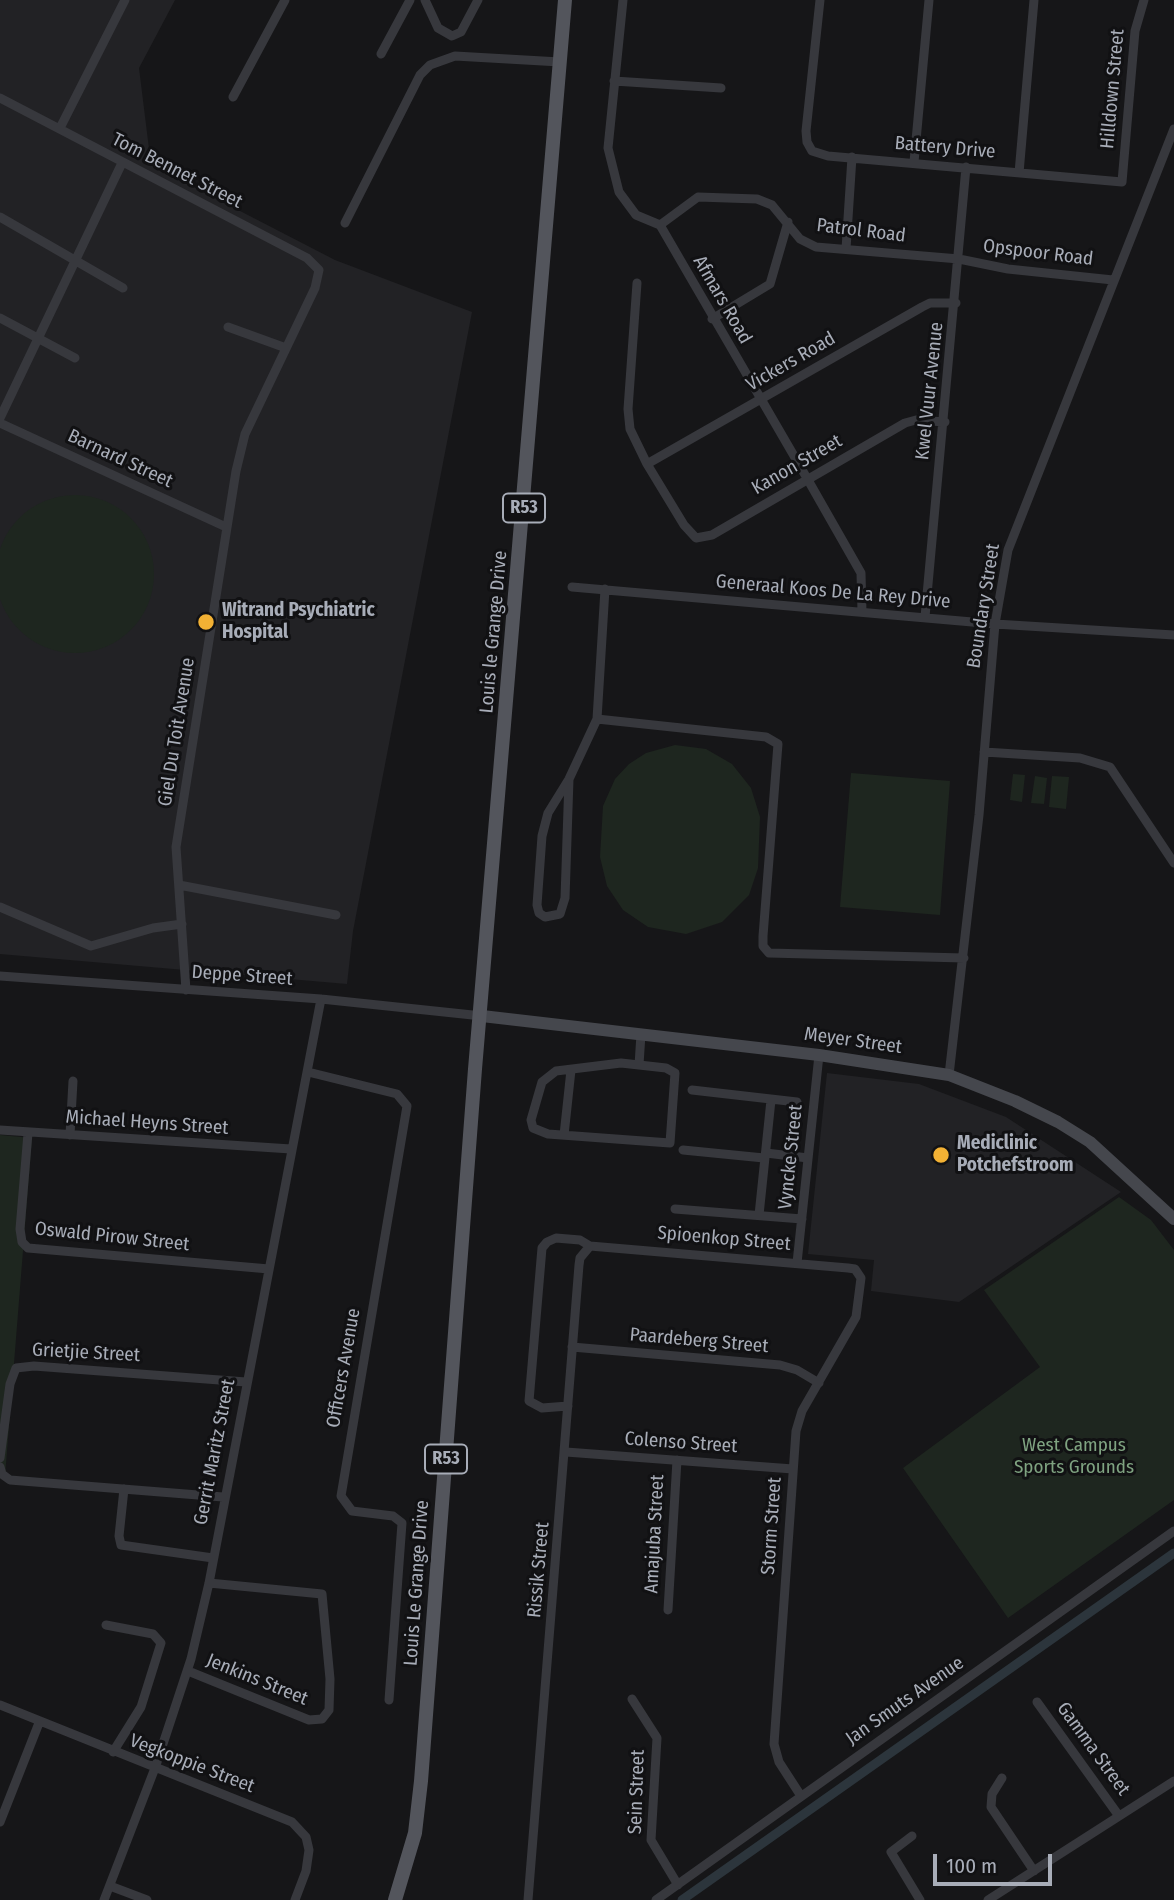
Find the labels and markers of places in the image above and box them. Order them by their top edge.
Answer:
place label: Witrand Psychiatric Hospital [222,600,375,644]
marker: Witrand Psychiatric Hospital [196,612,216,632]
place label: Mediclinic Potchefstroom [957,1133,1074,1177]
marker: Mediclinic Potchefstroom [931,1145,951,1165]

